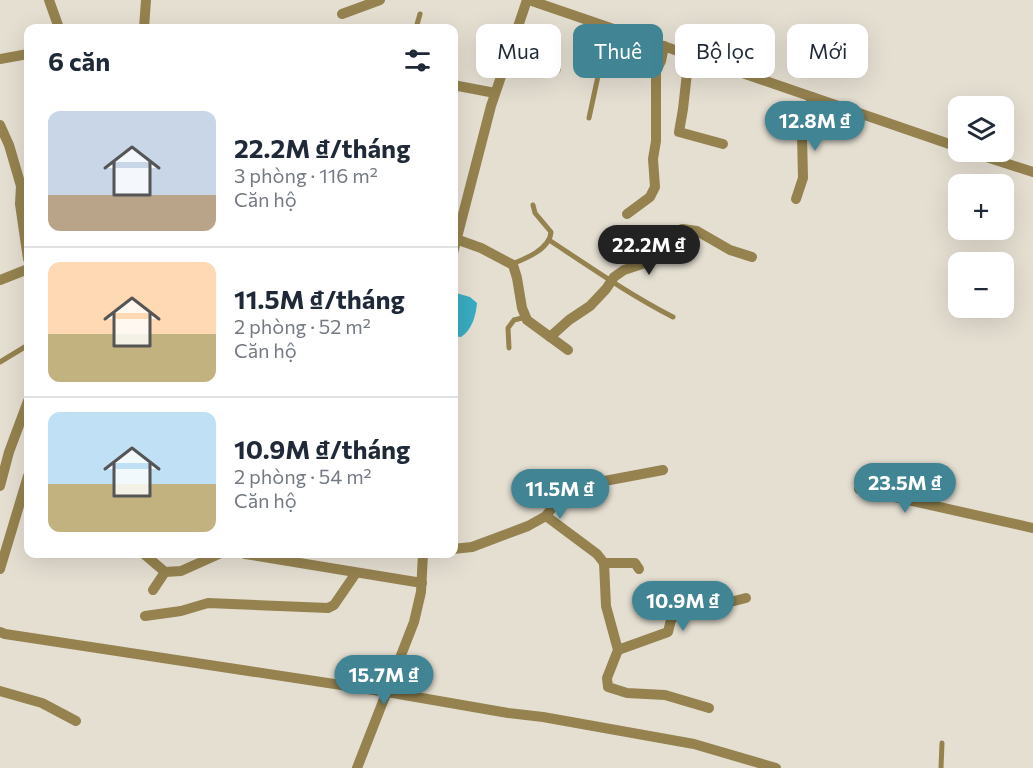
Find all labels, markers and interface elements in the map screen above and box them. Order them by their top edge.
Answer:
chip: Mua [476,24,561,78]
chip: Thuê [573,24,663,78]
chip: Bộ lọc [675,24,775,78]
chip: Mới [787,24,868,78]
icon: filters [401,44,434,77]
text: 6 căn [48,45,110,76]
map controls [948,96,1014,318]
button: layers [948,96,1014,162]
pin: 12.8M ₫ [760,101,870,152]
text: 12.8M ₫ [779,108,851,132]
text: 22.2M ₫/tháng [234,132,410,163]
icon: home [96,135,168,207]
text: 3 phòng · 116 m² [234,163,378,187]
button: + [948,174,1014,240]
text: Căn hộ [234,187,297,211]
pin: 22.2M ₫ [594,225,704,276]
text: 22.2M ₫ [612,232,686,256]
button: − [948,252,1014,318]
text: 11.5M ₫/tháng [234,283,405,314]
icon: home [96,286,168,358]
text: 2 phòng · 52 m² [234,314,371,338]
text: Căn hộ [234,338,297,362]
text: 10.9M ₫/tháng [234,433,410,464]
icon: home [96,436,168,508]
pin: 23.5M ₫ [850,463,960,514]
text: 2 phòng · 54 m² [234,464,372,488]
pin: 11.5M ₫ [505,469,615,520]
text: 23.5M ₫ [868,470,942,494]
text: 11.5M ₫ [525,476,595,500]
text: Căn hộ [234,488,297,512]
pin: 10.9M ₫ [628,581,738,632]
text: 10.9M ₫ [646,588,720,612]
pin: 15.7M ₫ [329,655,439,706]
text: 15.7M ₫ [348,662,420,686]

